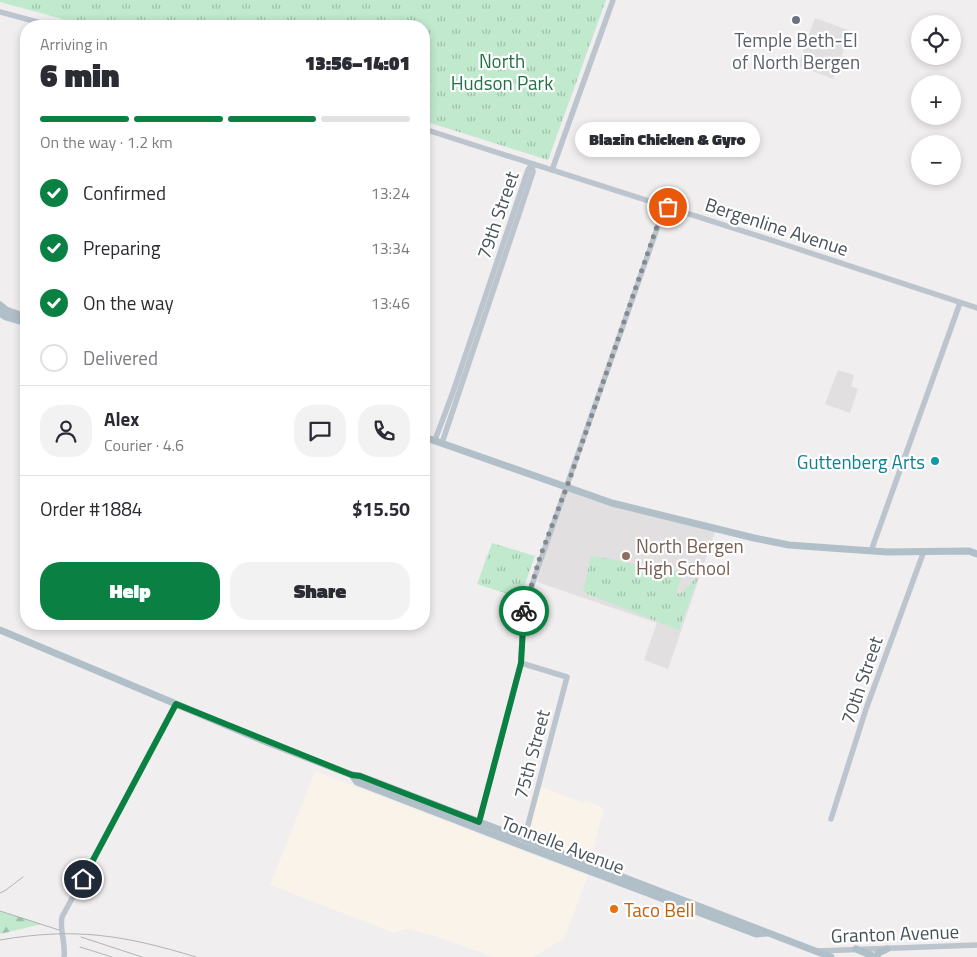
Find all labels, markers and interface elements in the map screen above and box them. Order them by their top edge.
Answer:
marker: Temple Beth-El of North Bergen [790,14,802,26]
map controls [911,15,961,185]
button: locate [911,15,961,65]
place label: Temple Beth-El of North Bergen [732,25,860,76]
text: Arriving in [40,32,108,56]
park label: North Hudson Park [451,46,553,97]
text: 13:56–14:01 [305,48,410,77]
text: 6 min [40,51,120,99]
button: + [911,75,961,125]
callout: Blazin Chicken & Gyro [576,122,760,157]
text: Blazin Chicken & Gyro [589,127,746,151]
text: On the way · 1.2 km [40,130,173,154]
button: − [911,135,961,185]
street label: 79th Street [468,167,526,263]
text: Confirmed [83,178,166,207]
icon: check [40,179,68,207]
text: 13:24 [371,181,410,205]
pin [647,186,689,228]
street label: Bergenline Avenue [702,189,852,263]
icon: bag [654,193,682,221]
text: Preparing [83,233,160,262]
icon: check [40,234,68,262]
text: 13:34 [371,236,410,260]
text: On the way [83,288,174,317]
icon: check [40,289,68,317]
text: 13:46 [371,291,410,315]
text: Delivered [83,343,158,372]
text: Alex [104,404,139,433]
button: person [40,405,92,457]
button: chat [294,405,346,457]
button: phone [358,405,410,457]
text: Courier · 4.6 [104,433,184,457]
place label: Guttenberg Arts [797,447,925,476]
marker: Guttenberg Arts [929,455,941,467]
text: Order #1884 [40,494,142,523]
text: $15.50 [352,494,410,523]
place label: North Bergen High School [636,531,744,582]
marker: North Bergen High School [620,550,632,562]
button: Help [40,562,220,620]
button: Share [230,562,410,620]
courier [499,586,549,636]
icon: bike [510,597,538,625]
street label: 70th Street [832,632,890,728]
street label: 75th Street [505,706,557,802]
street label: Tonnelle Avenue [497,807,629,881]
pin [62,858,104,900]
icon: home [69,865,97,893]
place label: Taco Bell [624,895,694,924]
marker: Taco Bell [608,903,620,915]
street label: Granton Avenue [830,916,960,950]

